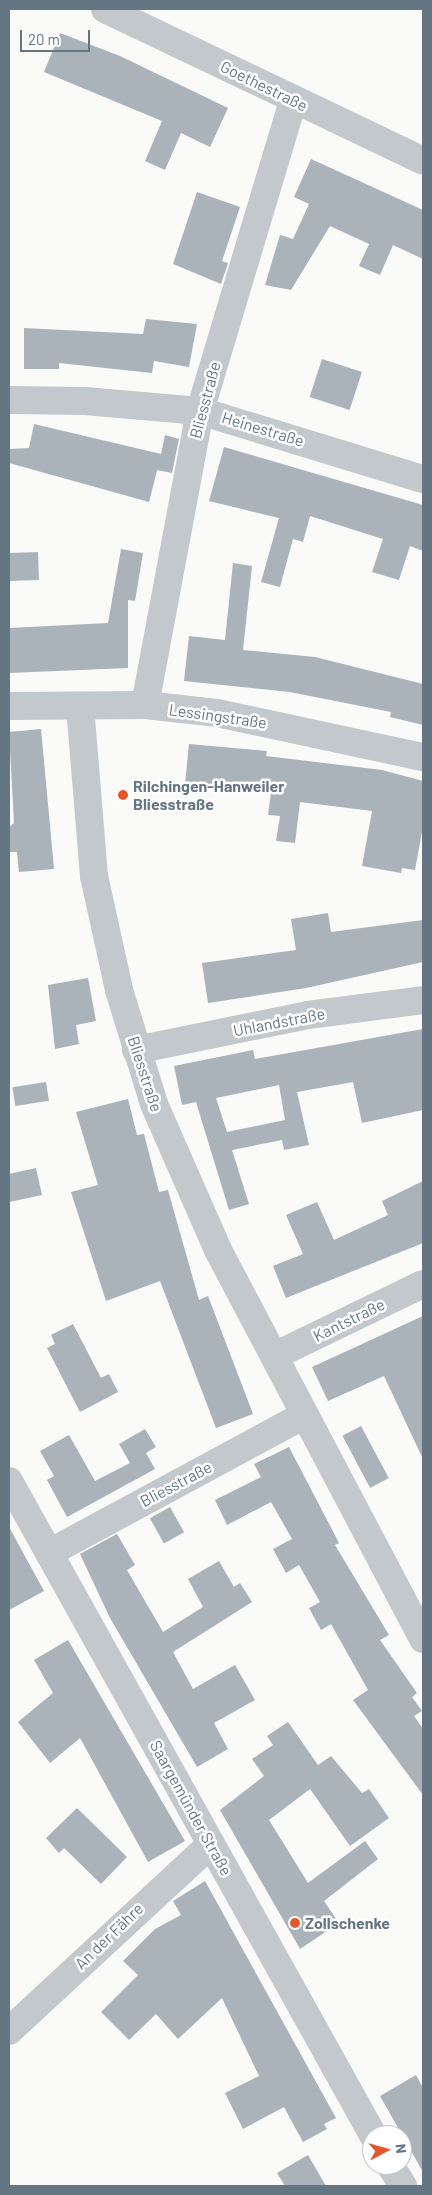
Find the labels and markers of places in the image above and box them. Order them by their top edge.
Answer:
place label: Rilchingen-Hanweiler Bliesstraße [133,776,284,814]
marker: Rilchingen-Hanweiler Bliesstraße [117,789,129,801]
place label: Zollschenke [305,1913,390,1933]
marker: Zollschenke [289,1917,301,1929]

